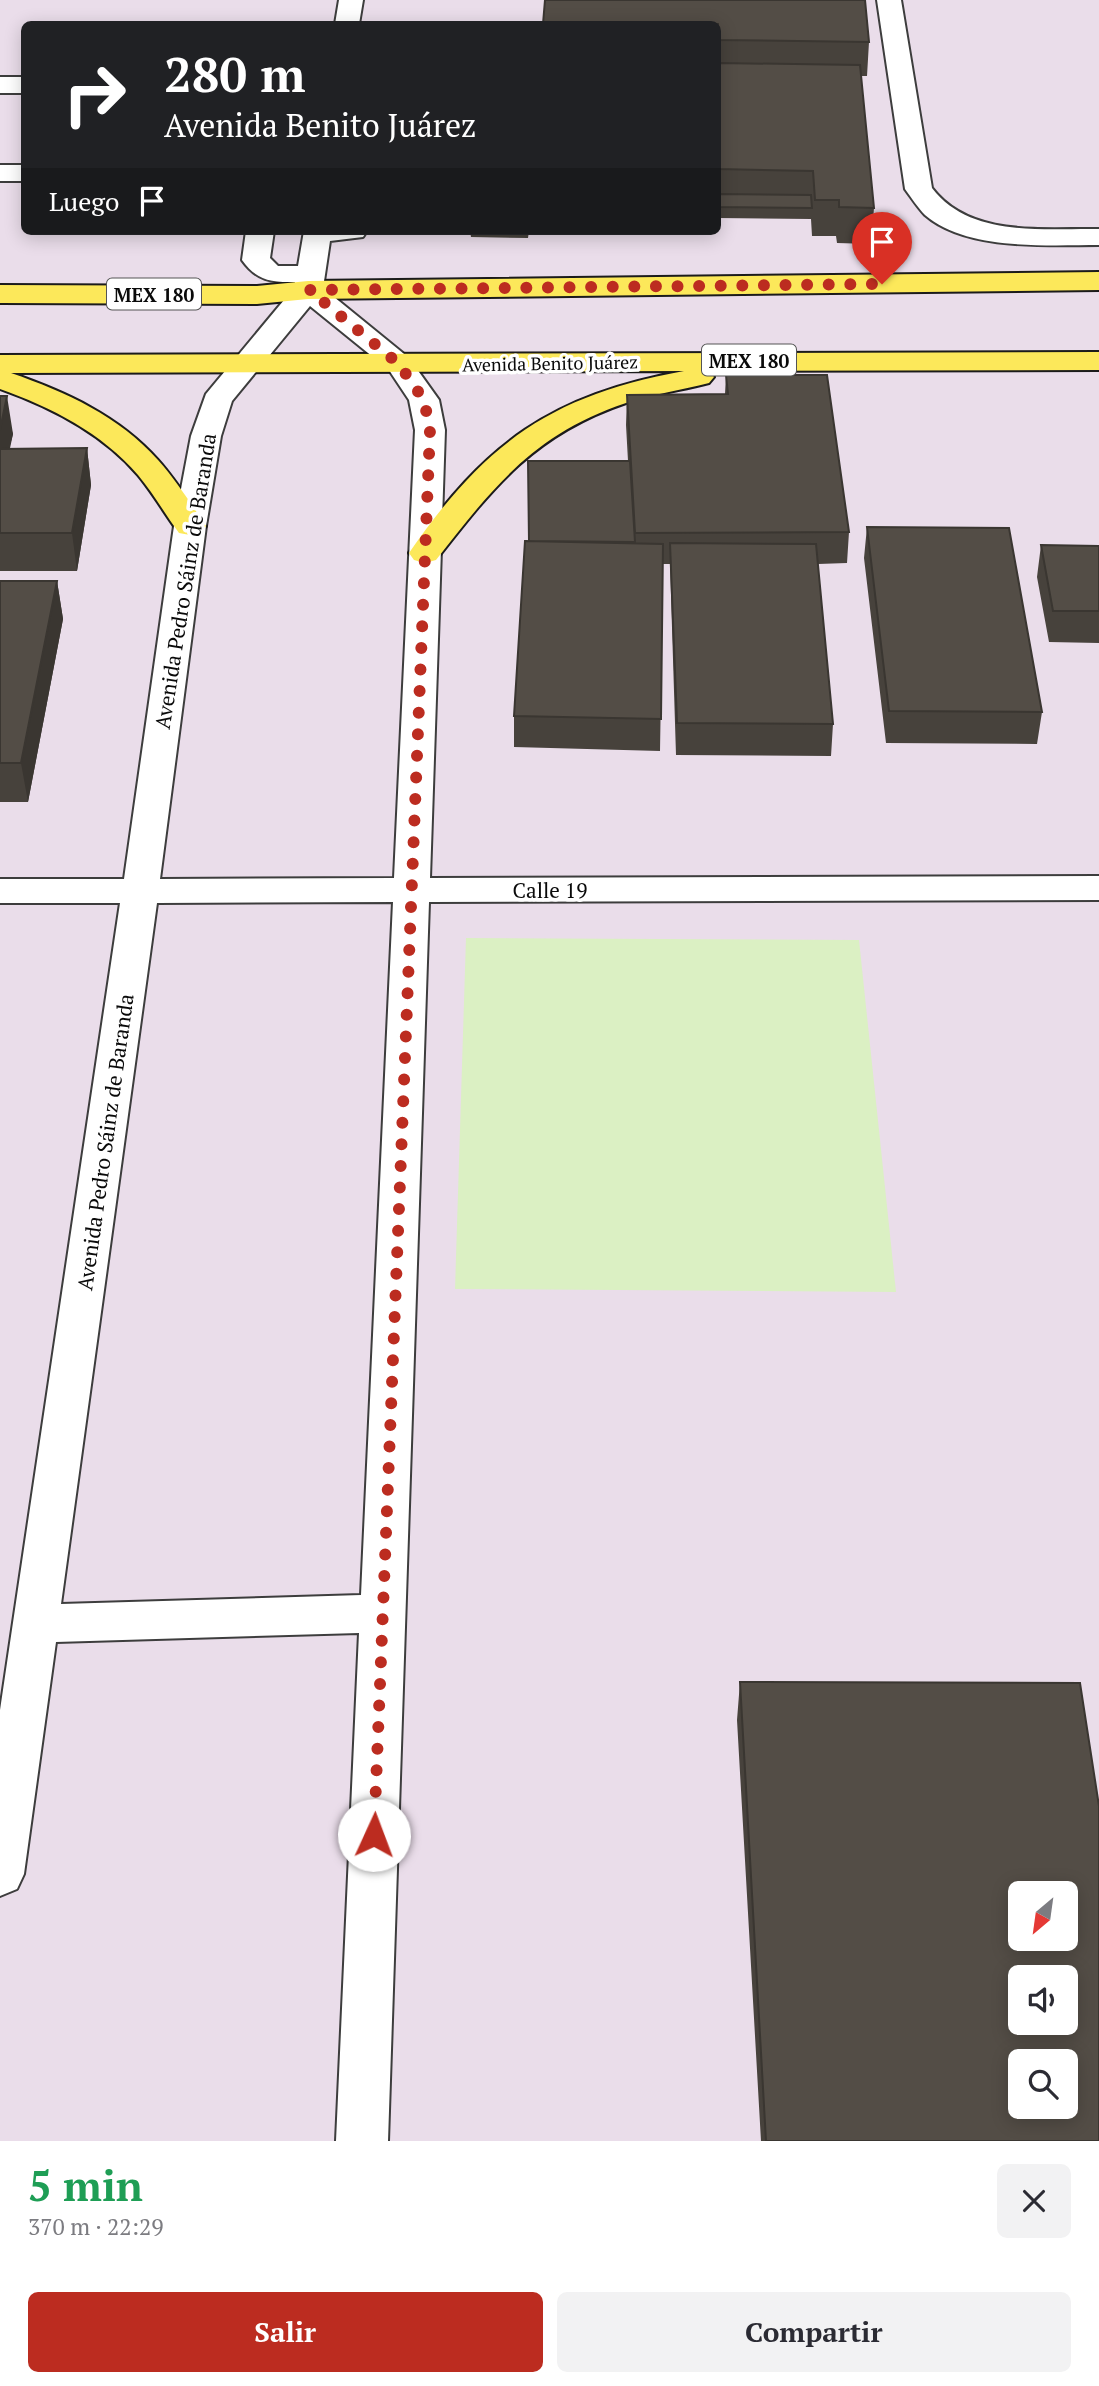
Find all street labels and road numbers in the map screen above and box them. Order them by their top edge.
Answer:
road number: MEX 180 [107,278,201,310]
road number: MEX 180 [702,344,796,376]
street label: Avenida Benito Juárez [462,349,638,377]
street label: Avenida Pedro Sáinz de Baranda [148,431,222,731]
street label: Calle 19 [513,876,587,904]
street label: Avenida Pedro Sáinz de Baranda [70,992,140,1292]

